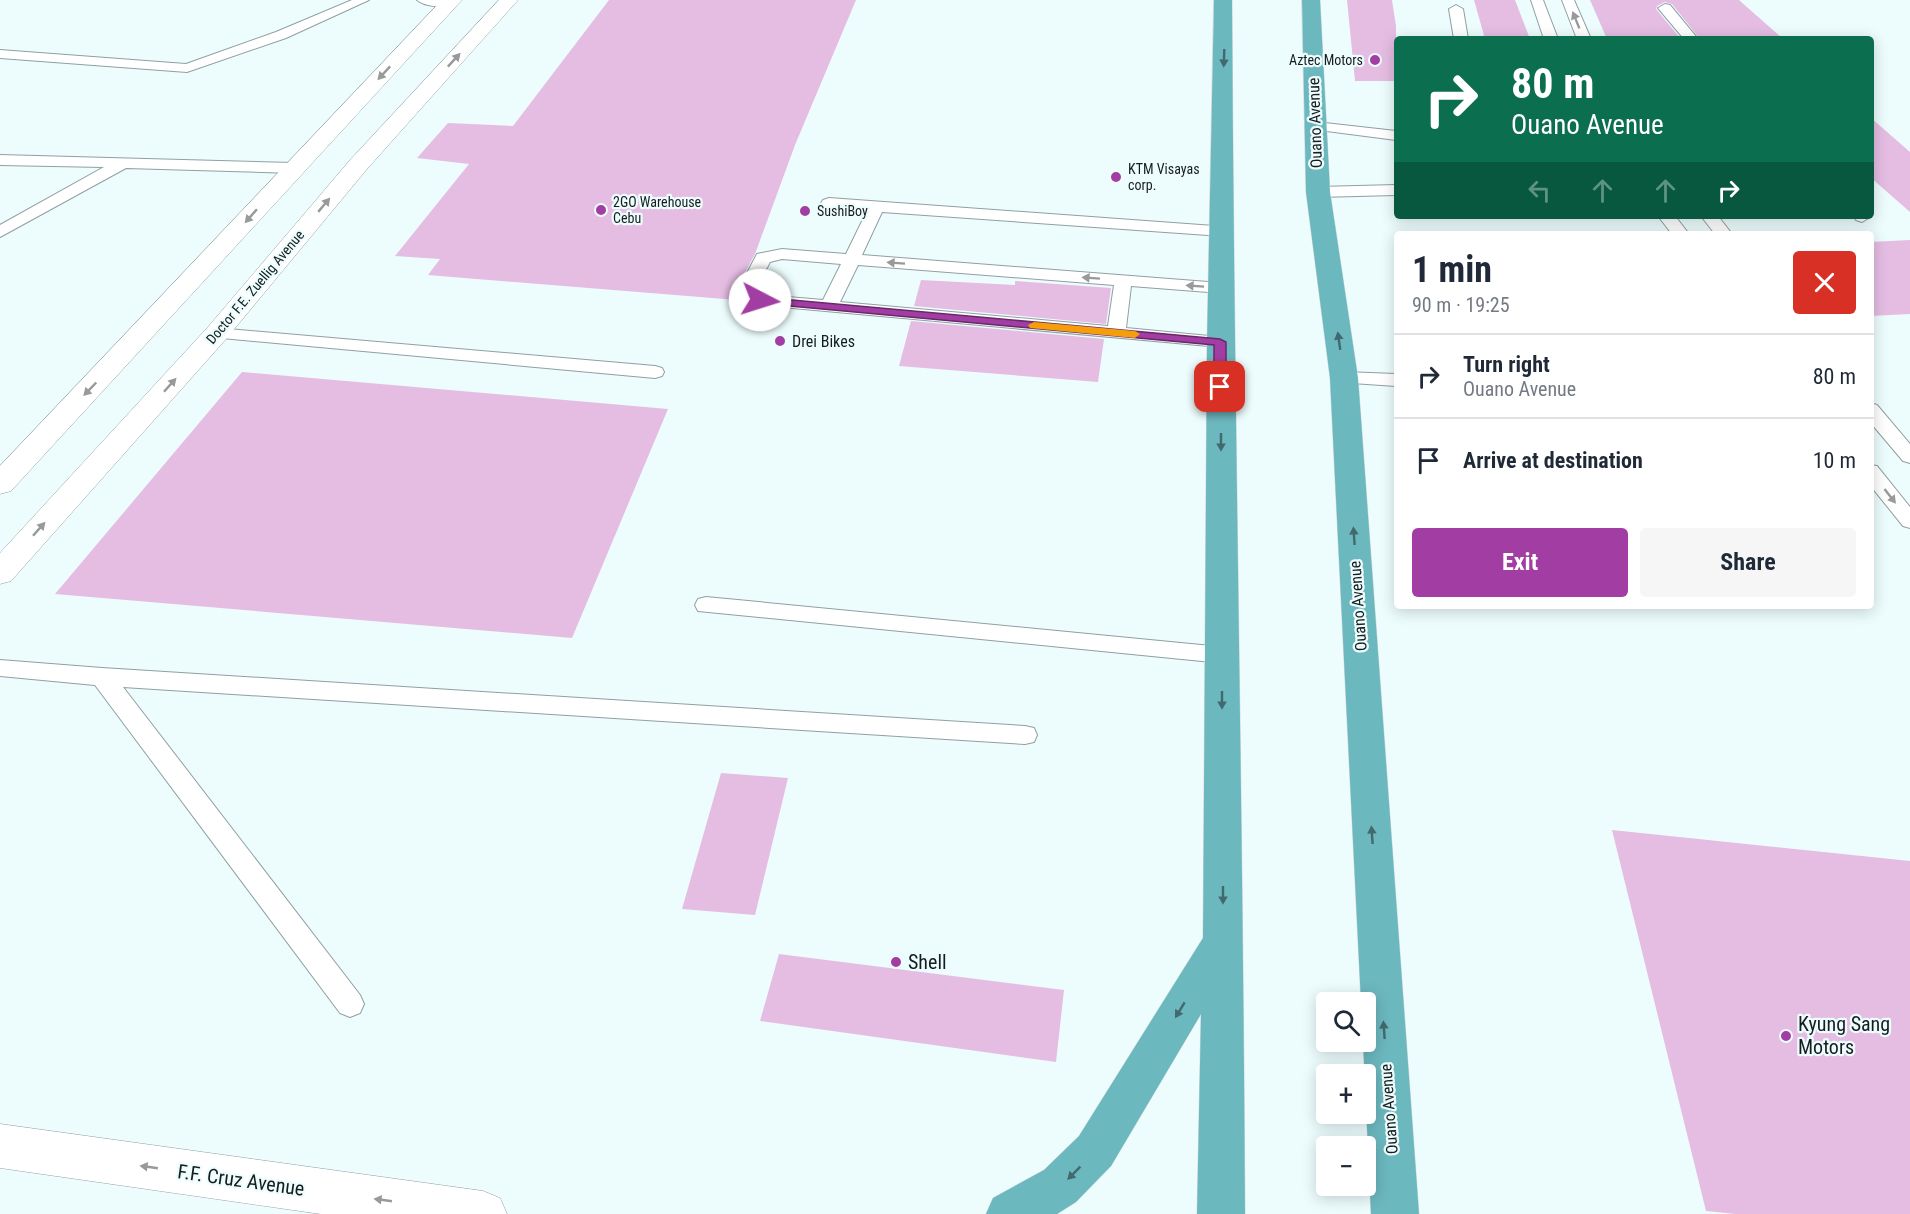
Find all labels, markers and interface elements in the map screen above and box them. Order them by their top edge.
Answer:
one-way arrow [1571,10,1581,28]
one-way arrow [1219,49,1228,68]
one-way arrow [447,52,461,67]
place label: Aztec Motors [1289,52,1363,68]
marker: Aztec Motors [1368,53,1382,67]
text: 80 m [1511,59,1594,108]
icon: right [1412,60,1490,138]
one-way arrow [377,66,391,80]
street label: Ouano Avenue [1304,77,1326,169]
text: Ouano Avenue [1511,109,1664,141]
place label: KTM Visayas corp. [1128,161,1200,193]
marker: KTM Visayas corp. [1109,170,1123,184]
icon: left [1523,174,1556,207]
icon: ahead [1586,174,1619,207]
icon: ahead [1649,174,1682,207]
icon: right [1712,174,1745,207]
place label: 2GO Warehouse Cebu [613,194,702,226]
one-way arrow [318,197,331,213]
marker: 2GO Warehouse Cebu [594,203,608,217]
place label: SushiBoy [817,203,868,219]
marker: SushiBoy [798,204,812,218]
one-way arrow [245,208,258,224]
street label: Doctor F.E. Zuellig Avenue [203,227,307,347]
text: 1 min [1412,249,1492,291]
button: close [1793,251,1856,314]
one-way arrow [887,258,906,267]
position arrow [728,268,792,332]
one-way arrow [1081,273,1100,283]
one-way arrow [1186,281,1205,291]
text: 90 m · 19:25 [1412,293,1510,317]
place label: Drei Bikes [792,332,855,351]
one-way arrow [1334,332,1343,351]
marker: Drei Bikes [773,334,787,348]
text: Turn right [1463,352,1550,377]
icon: right [1412,360,1445,393]
pin [1194,361,1245,412]
text: 80 m [1813,364,1856,389]
icon: arrive [1203,370,1236,403]
text: Ouano Avenue [1463,377,1576,401]
one-way arrow [163,378,176,393]
one-way arrow [83,382,97,396]
one-way arrow [1216,433,1226,452]
icon: arrive [1412,444,1445,477]
text: Arrive at destination [1463,448,1643,473]
text: 10 m [1813,448,1856,473]
one-way arrow [1884,488,1897,504]
one-way arrow [32,522,46,537]
one-way arrow [1349,526,1358,545]
button: Exit [1412,528,1628,597]
button: Share [1640,528,1856,597]
street label: Ouano Avenue [1345,560,1371,652]
one-way arrow [1217,691,1227,710]
one-way arrow [1367,826,1377,845]
one-way arrow [1218,886,1228,905]
place label: Shell [908,950,947,974]
marker: Shell [889,955,903,969]
map controls [1316,992,1376,1196]
button: search [1316,992,1376,1052]
one-way arrow [1175,1002,1186,1018]
place label: Kyung Sang Motors [1798,1012,1890,1059]
one-way arrow [1379,1020,1389,1039]
marker: Kyung Sang Motors [1779,1029,1793,1043]
street label: Ouano Avenue [1376,1063,1402,1155]
button: + [1316,1064,1376,1124]
button: − [1316,1136,1376,1196]
street label: F.F. Cruz Avenue [176,1159,306,1201]
one-way arrow [139,1162,158,1172]
one-way arrow [1067,1165,1081,1179]
one-way arrow [374,1195,393,1205]

